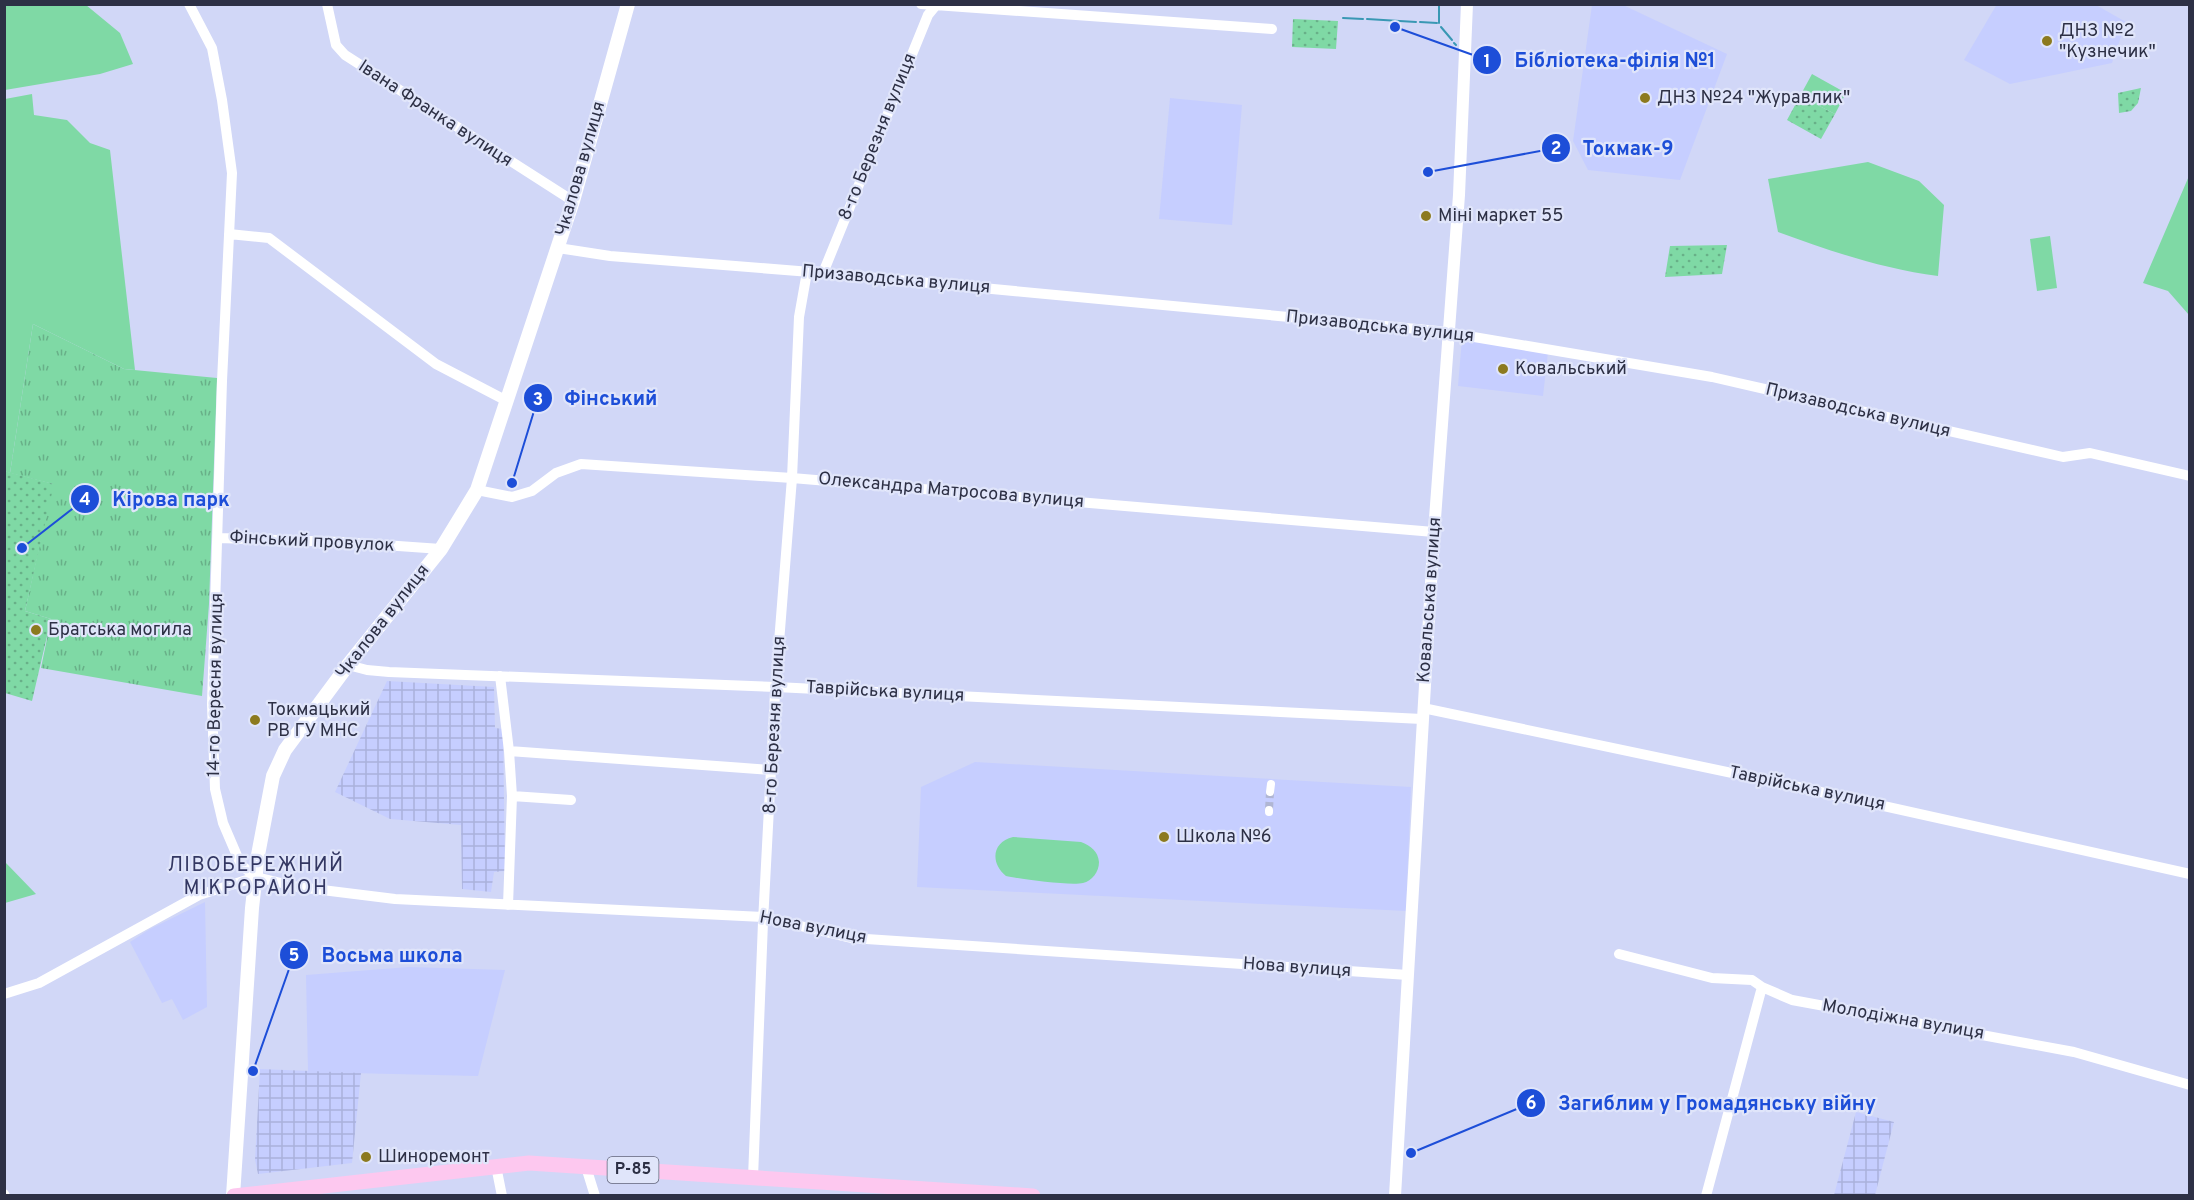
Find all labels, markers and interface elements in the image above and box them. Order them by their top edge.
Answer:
place label: ДНЗ №2 "Кузнечик" [2059,20,2156,64]
marker: ДНЗ №2 "Кузнечик" [2040,34,2054,48]
callout: Бібліотека-філія №1 [1472,41,1727,79]
text: Бібліотека-філія №1 [1515,49,1715,75]
street label: 8-го Березня вулиця [834,50,922,224]
text: 1 [1483,51,1491,74]
street label: Івана Франка вулиця [353,55,517,173]
place label: ДНЗ №24 "Журавлик" [1657,87,1850,110]
marker: ДНЗ №24 "Журавлик" [1638,91,1652,105]
street label: Чкалова вулиця [551,99,611,239]
callout: Токмак-9 [1541,129,1686,167]
text: Токмак-9 [1583,137,1673,163]
text: 2 [1550,138,1562,161]
place label: Міні маркет 55 [1438,205,1563,228]
marker: Міні маркет 55 [1419,209,1433,223]
street label: Призаводська вулиця [801,260,991,300]
street label: Призаводська вулиця [1285,306,1475,348]
place label: Ковальський [1515,358,1627,381]
marker: Ковальський [1496,362,1510,376]
callout: Фінський [523,379,670,417]
street label: Призаводська вулиця [1763,379,1953,443]
text: Фінський [565,387,657,413]
text: 3 [533,389,543,412]
street label: Олександра Матросова вулиця [817,468,1085,514]
callout: Кірова парк [70,480,242,518]
text: Кірова парк [112,488,230,514]
text: 4 [79,489,91,512]
street label: Ковальська вулиця [1413,516,1447,684]
street label: Фінський провулок [229,526,395,558]
street label: Чкалова вулиця [331,560,435,684]
street label: 14-го Вересня вулиця [203,593,229,777]
place label: Братська могила [48,619,192,642]
marker: Братська могила [29,623,43,637]
street label: 8-го Березня вулиця [759,635,791,815]
street label: Таврійська вулиця [805,676,965,708]
place label: Токмацький РВ ГУ МНС [267,699,370,743]
marker: Токмацький РВ ГУ МНС [248,713,262,727]
street label: Таврійська вулиця [1727,761,1887,817]
place label: Школа №6 [1176,826,1272,849]
marker: Школа №6 [1157,830,1171,844]
district label: ЛІВОБЕРЕЖНИЙ МІКРОРАЙОН [167,851,345,902]
street label: Нова вулиця [757,906,869,950]
callout: Восьма школа [279,936,474,974]
text: Восьма школа [321,944,463,970]
text: 5 [289,945,300,968]
street label: Нова вулиця [1242,953,1352,983]
street label: Молодіжна вулиця [1820,994,1986,1046]
callout: Загиблим у Громадянську війну [1516,1084,1888,1122]
text: Загиблим у Громадянську війну [1558,1092,1876,1118]
text: 6 [1525,1093,1537,1116]
place label: Шиноремонт [378,1146,490,1169]
marker: Шиноремонт [359,1150,373,1164]
road number: Р-85 [608,1157,658,1183]

